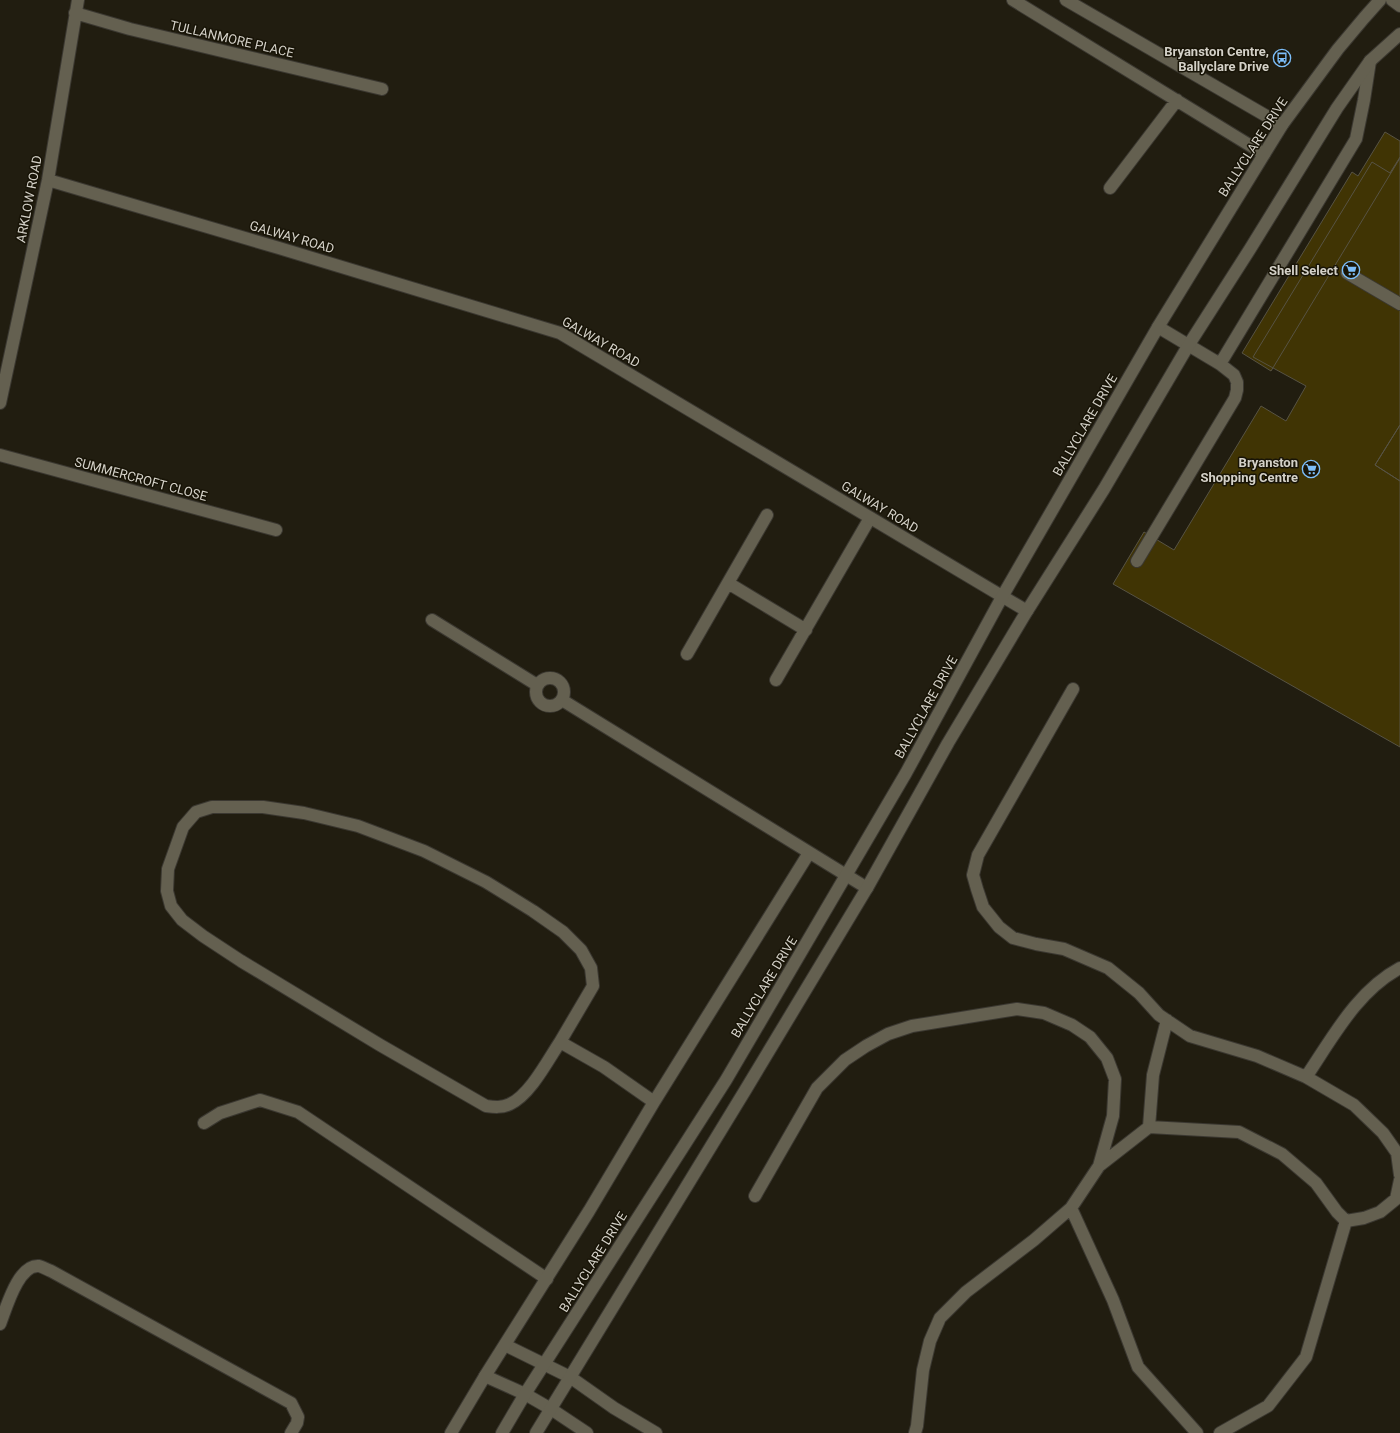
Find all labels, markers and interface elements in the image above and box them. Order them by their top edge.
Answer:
street label: TULLANMORE PLACE [169,17,295,61]
place label: Bryanston Centre, Ballyclare Drive [1164,44,1269,74]
bus stop icon: Bryanston Centre, Ballyclare Drive [1272,48,1292,68]
street label: BALLYCLARE DRIVE [1215,95,1291,199]
street label: ARKLOW ROAD [13,154,45,244]
street label: GALWAY ROAD [248,218,336,256]
supermarket icon: Shell Select [1341,260,1361,280]
place label: Shell Select [1269,263,1339,278]
street label: GALWAY ROAD [559,314,643,370]
street label: BALLYCLARE DRIVE [1050,371,1120,479]
street label: SUMMERCROFT CLOSE [73,454,209,504]
place label: Bryanston Shopping Centre [1200,455,1298,485]
supermarket icon: Bryanston Shopping Centre [1301,459,1321,479]
street label: GALWAY ROAD [839,478,921,536]
street label: BALLYCLARE DRIVE [892,653,960,761]
street label: BALLYCLARE DRIVE [728,934,800,1040]
street label: BALLYCLARE DRIVE [556,1209,630,1315]

